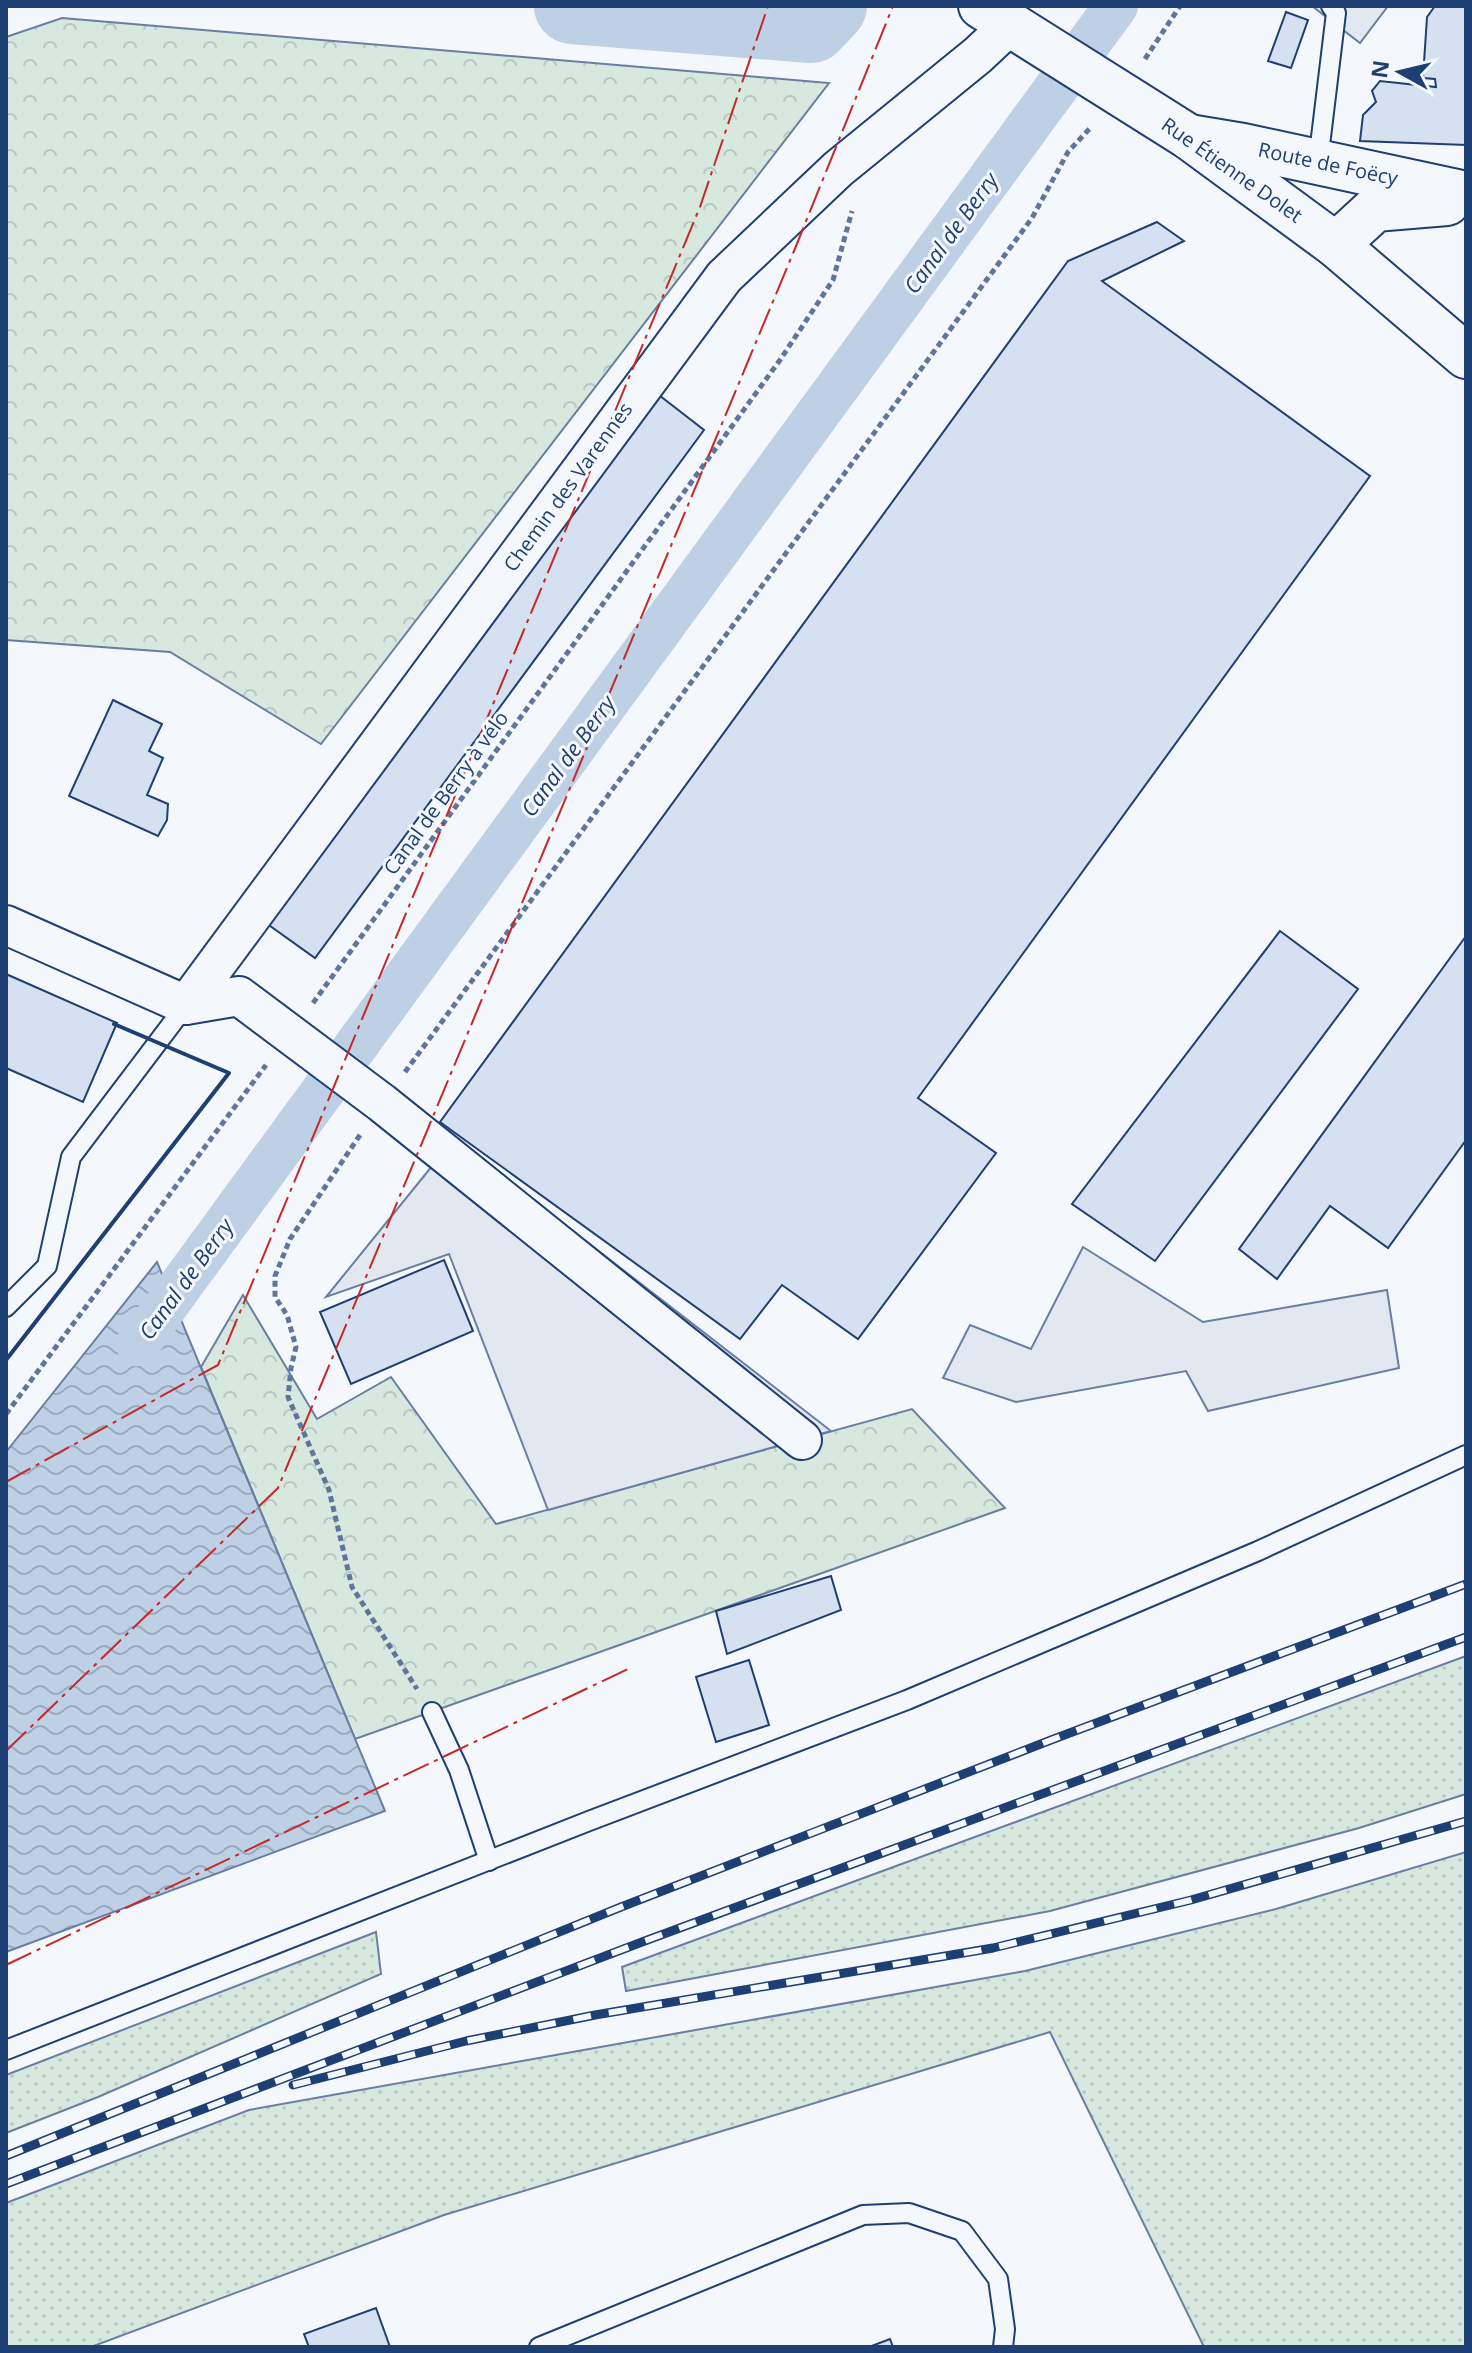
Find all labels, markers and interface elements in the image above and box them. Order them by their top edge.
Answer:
north arrow [1360,32,1440,112]
text: N [1363,58,1395,80]
street label: Rue Étienne Dolet [1156,111,1308,228]
street label: Route de Foëcy [1256,136,1401,192]
water label: Canal de Berry [896,164,1005,299]
street label: Chemin des Varennes [497,397,638,577]
water label: Canal de Berry [513,687,622,822]
street label: Canal de Berry à vélo [377,705,514,880]
water label: Canal de Berry [131,1210,240,1345]

